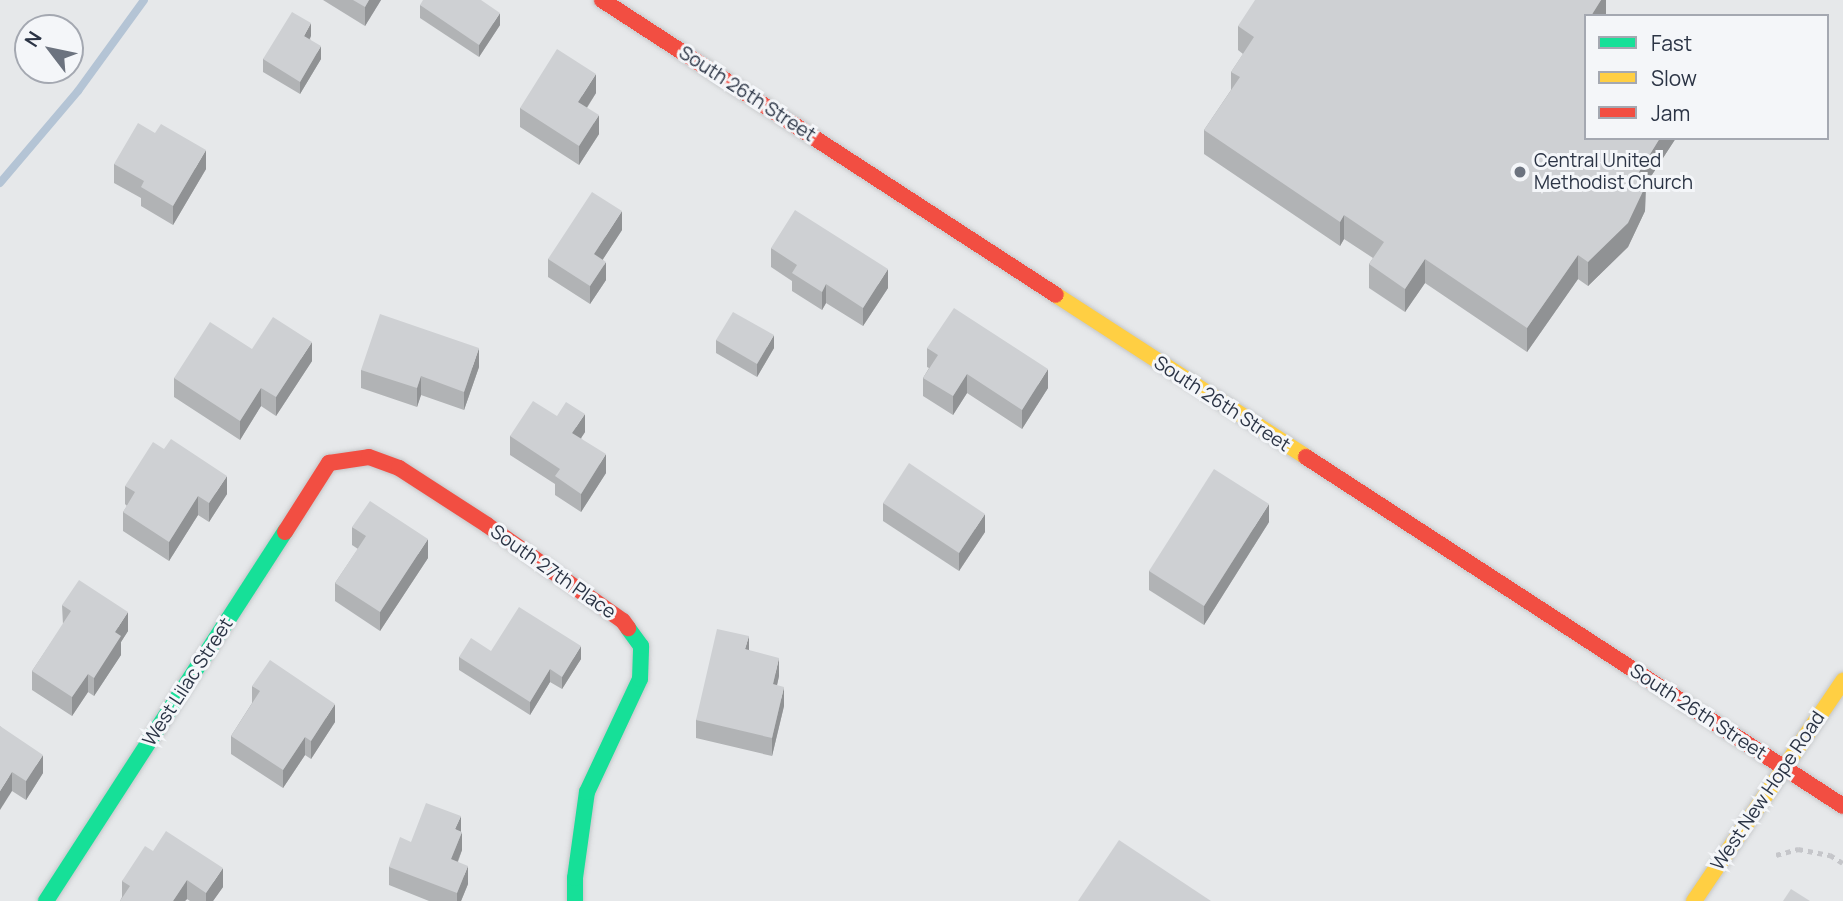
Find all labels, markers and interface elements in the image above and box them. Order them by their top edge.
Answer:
north arrow [14,14,84,84]
legend [1584,14,1829,140]
text: N [18,26,48,52]
text: Fast [1651,29,1692,57]
street label: South 26th Street [675,41,819,147]
text: Slow [1651,64,1697,92]
text: Jam [1651,99,1690,127]
place label: Central United Methodist Church [1534,150,1693,194]
marker: Central United Methodist Church [1512,164,1528,180]
street label: South 26th Street [1150,351,1294,457]
street label: South 27th Place [486,520,620,624]
street label: West Lilac Street [138,614,238,750]
street label: South 26th Street [1626,659,1770,765]
street label: West New Hope Road [1706,707,1830,875]

